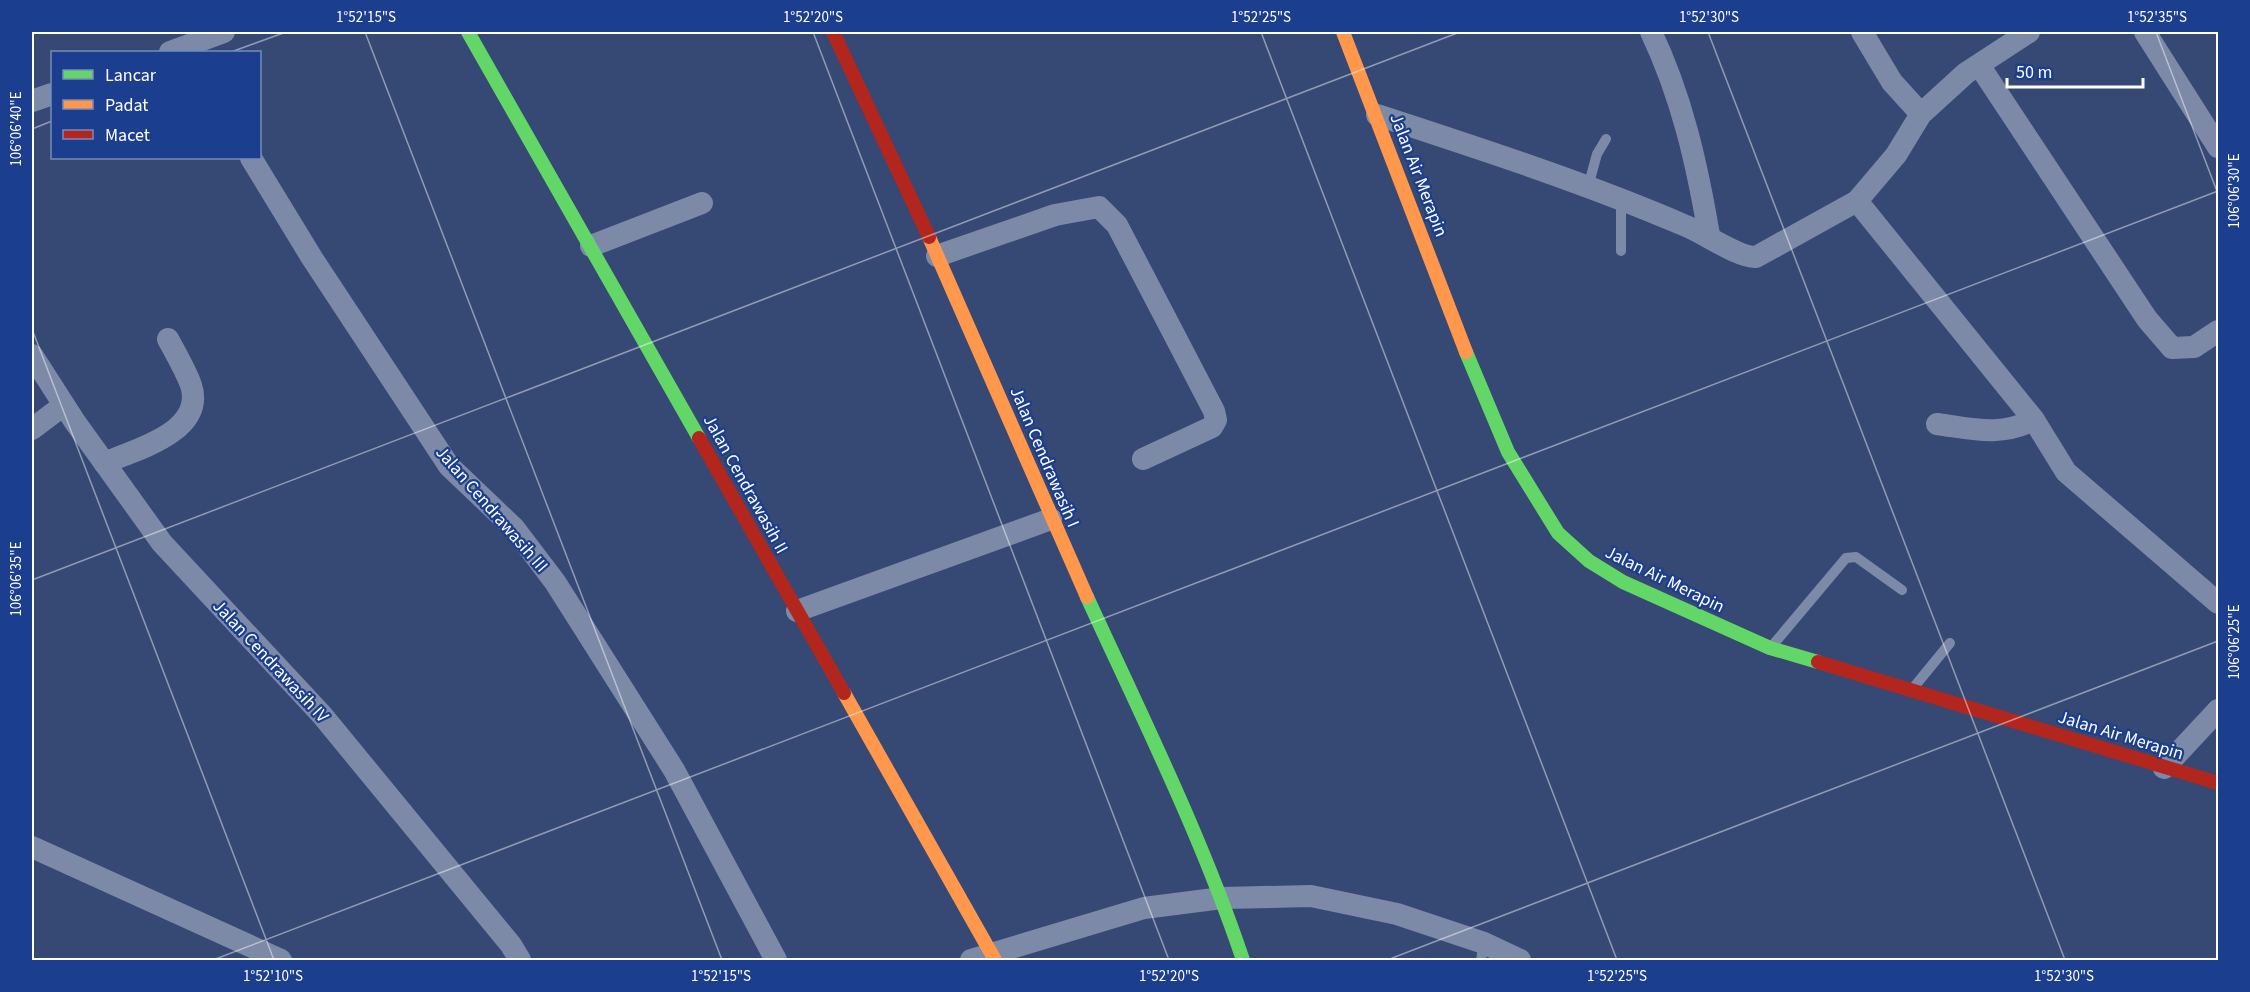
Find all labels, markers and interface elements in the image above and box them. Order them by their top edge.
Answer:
text: 1°52'15"S [336,7,396,28]
text: 1°52'20"S [783,7,843,28]
text: 1°52'25"S [1231,7,1291,28]
text: 1°52'30"S [1679,7,1739,28]
text: 1°52'35"S [2127,7,2187,28]
legend [51,51,261,159]
scale bar [2007,51,2144,89]
text: 50 m [2016,60,2052,85]
text: Lancar [105,63,157,88]
text: 106°06'40"E [6,91,27,167]
text: Padat [105,93,148,118]
street label: Jalan Air Merapin [1384,110,1454,240]
text: Macet [105,123,150,148]
text: 106°06'30"E [2224,153,2245,229]
street label: Jalan Cendrawasih I [1004,383,1085,531]
street label: Jalan Cendrawasih II [697,410,794,558]
street label: Jalan Cendrawasih III [430,441,554,578]
street label: Jalan Air Merapin [1601,540,1729,619]
text: 106°06'35"E [6,541,27,617]
street label: Jalan Cendrawasih IV [207,594,335,729]
text: 106°06'25"E [2224,604,2245,680]
street label: Jalan Air Merapin [2055,705,2187,766]
text: 1°52'10"S [243,966,303,987]
text: 1°52'15"S [691,966,751,987]
text: 1°52'20"S [1139,966,1199,987]
text: 1°52'25"S [1587,966,1647,987]
text: 1°52'30"S [2034,966,2094,987]

